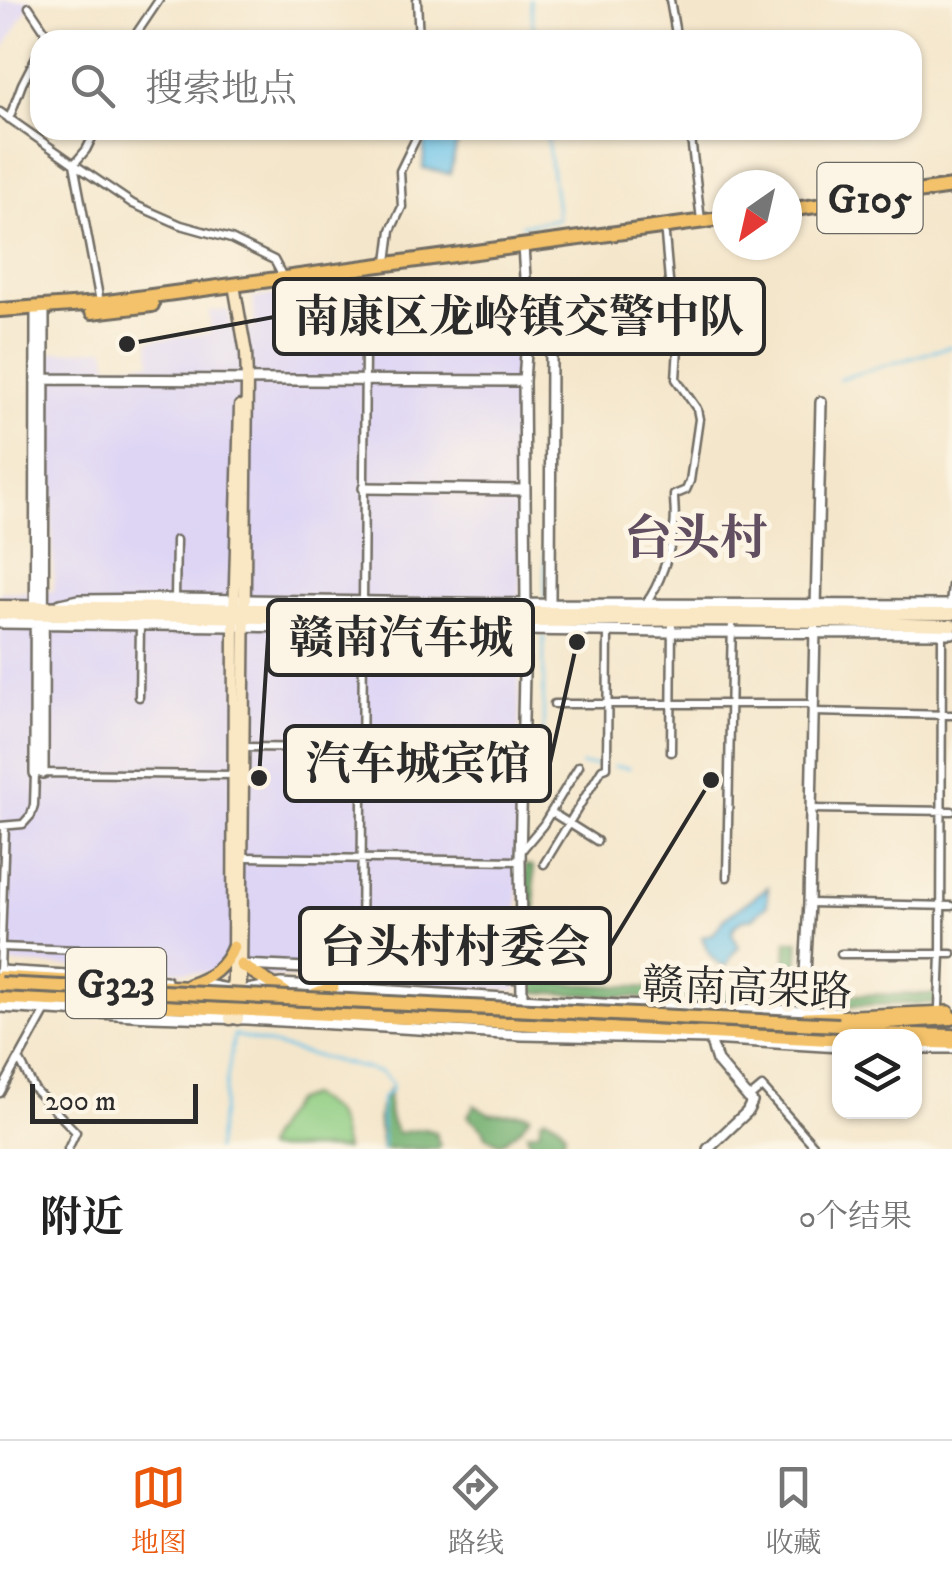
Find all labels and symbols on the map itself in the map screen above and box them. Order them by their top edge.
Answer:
road number: G105 [818,163,922,233]
north arrow [712,170,802,260]
callout: 南康区龙岭镇交警中队 [274,279,764,354]
text: 南康区龙岭镇交警中队 [294,291,744,347]
district label: 台头村 [624,510,768,570]
callout: 赣南汽车城 [268,600,533,675]
text: 赣南汽车城 [288,612,514,668]
callout: 汽车城宾馆 [285,726,550,801]
text: 汽车城宾馆 [305,738,531,794]
callout: 台头村村委会 [300,908,610,983]
text: 台头村村委会 [320,921,590,977]
road number: G323 [66,948,166,1018]
street label: 赣南高架路 [641,960,853,1020]
scale bar [30,1079,198,1124]

